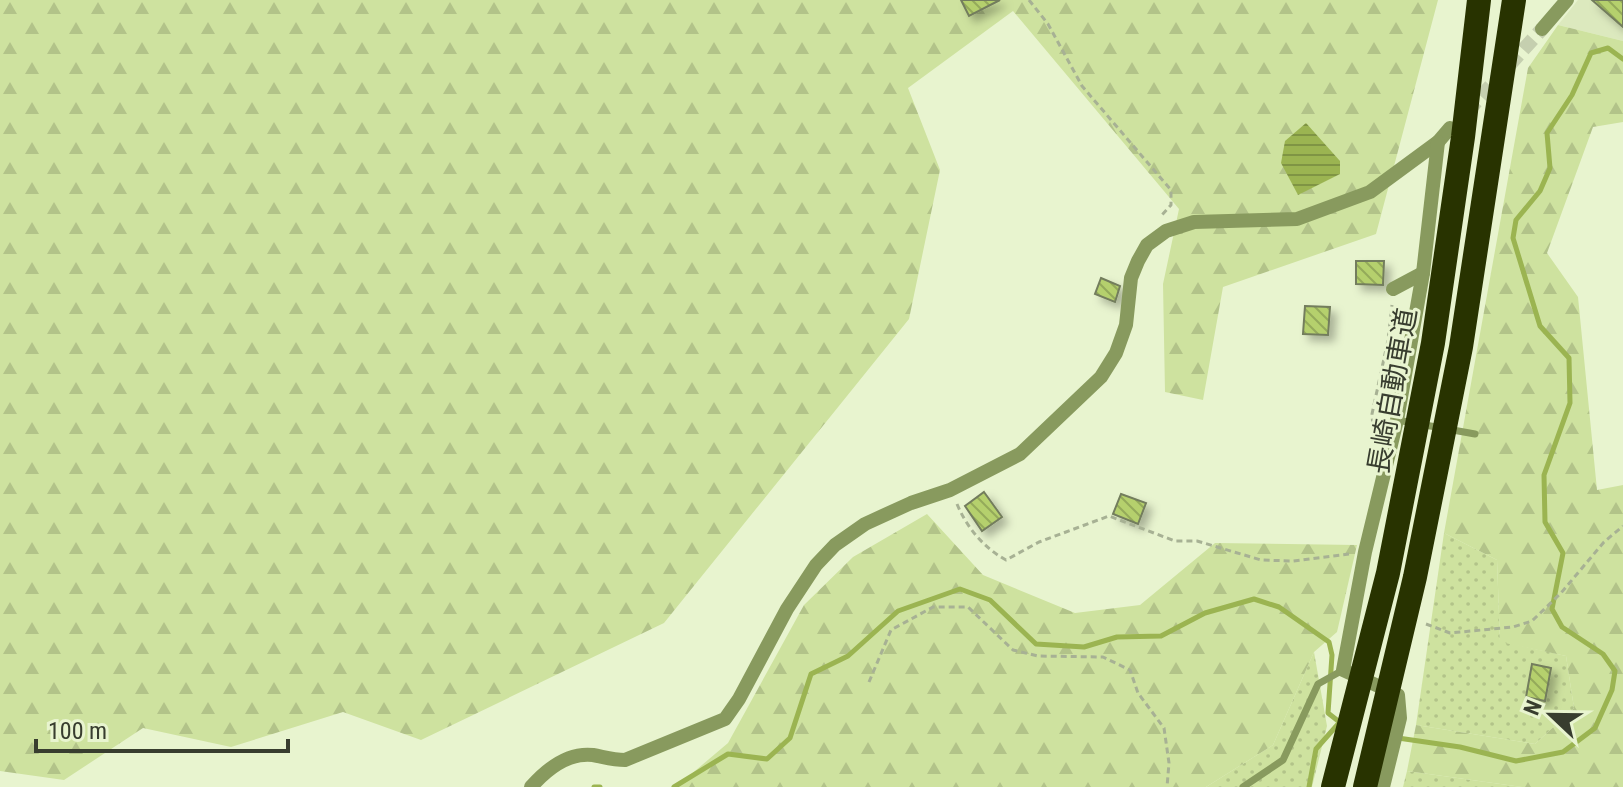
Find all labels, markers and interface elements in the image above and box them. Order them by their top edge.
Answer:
street label: 長崎自動車道 [1362,305,1423,477]
north arrow [1511,675,1591,755]
text: N [1519,697,1547,719]
scale bar [36,703,288,753]
text: 100 m [48,717,107,745]

